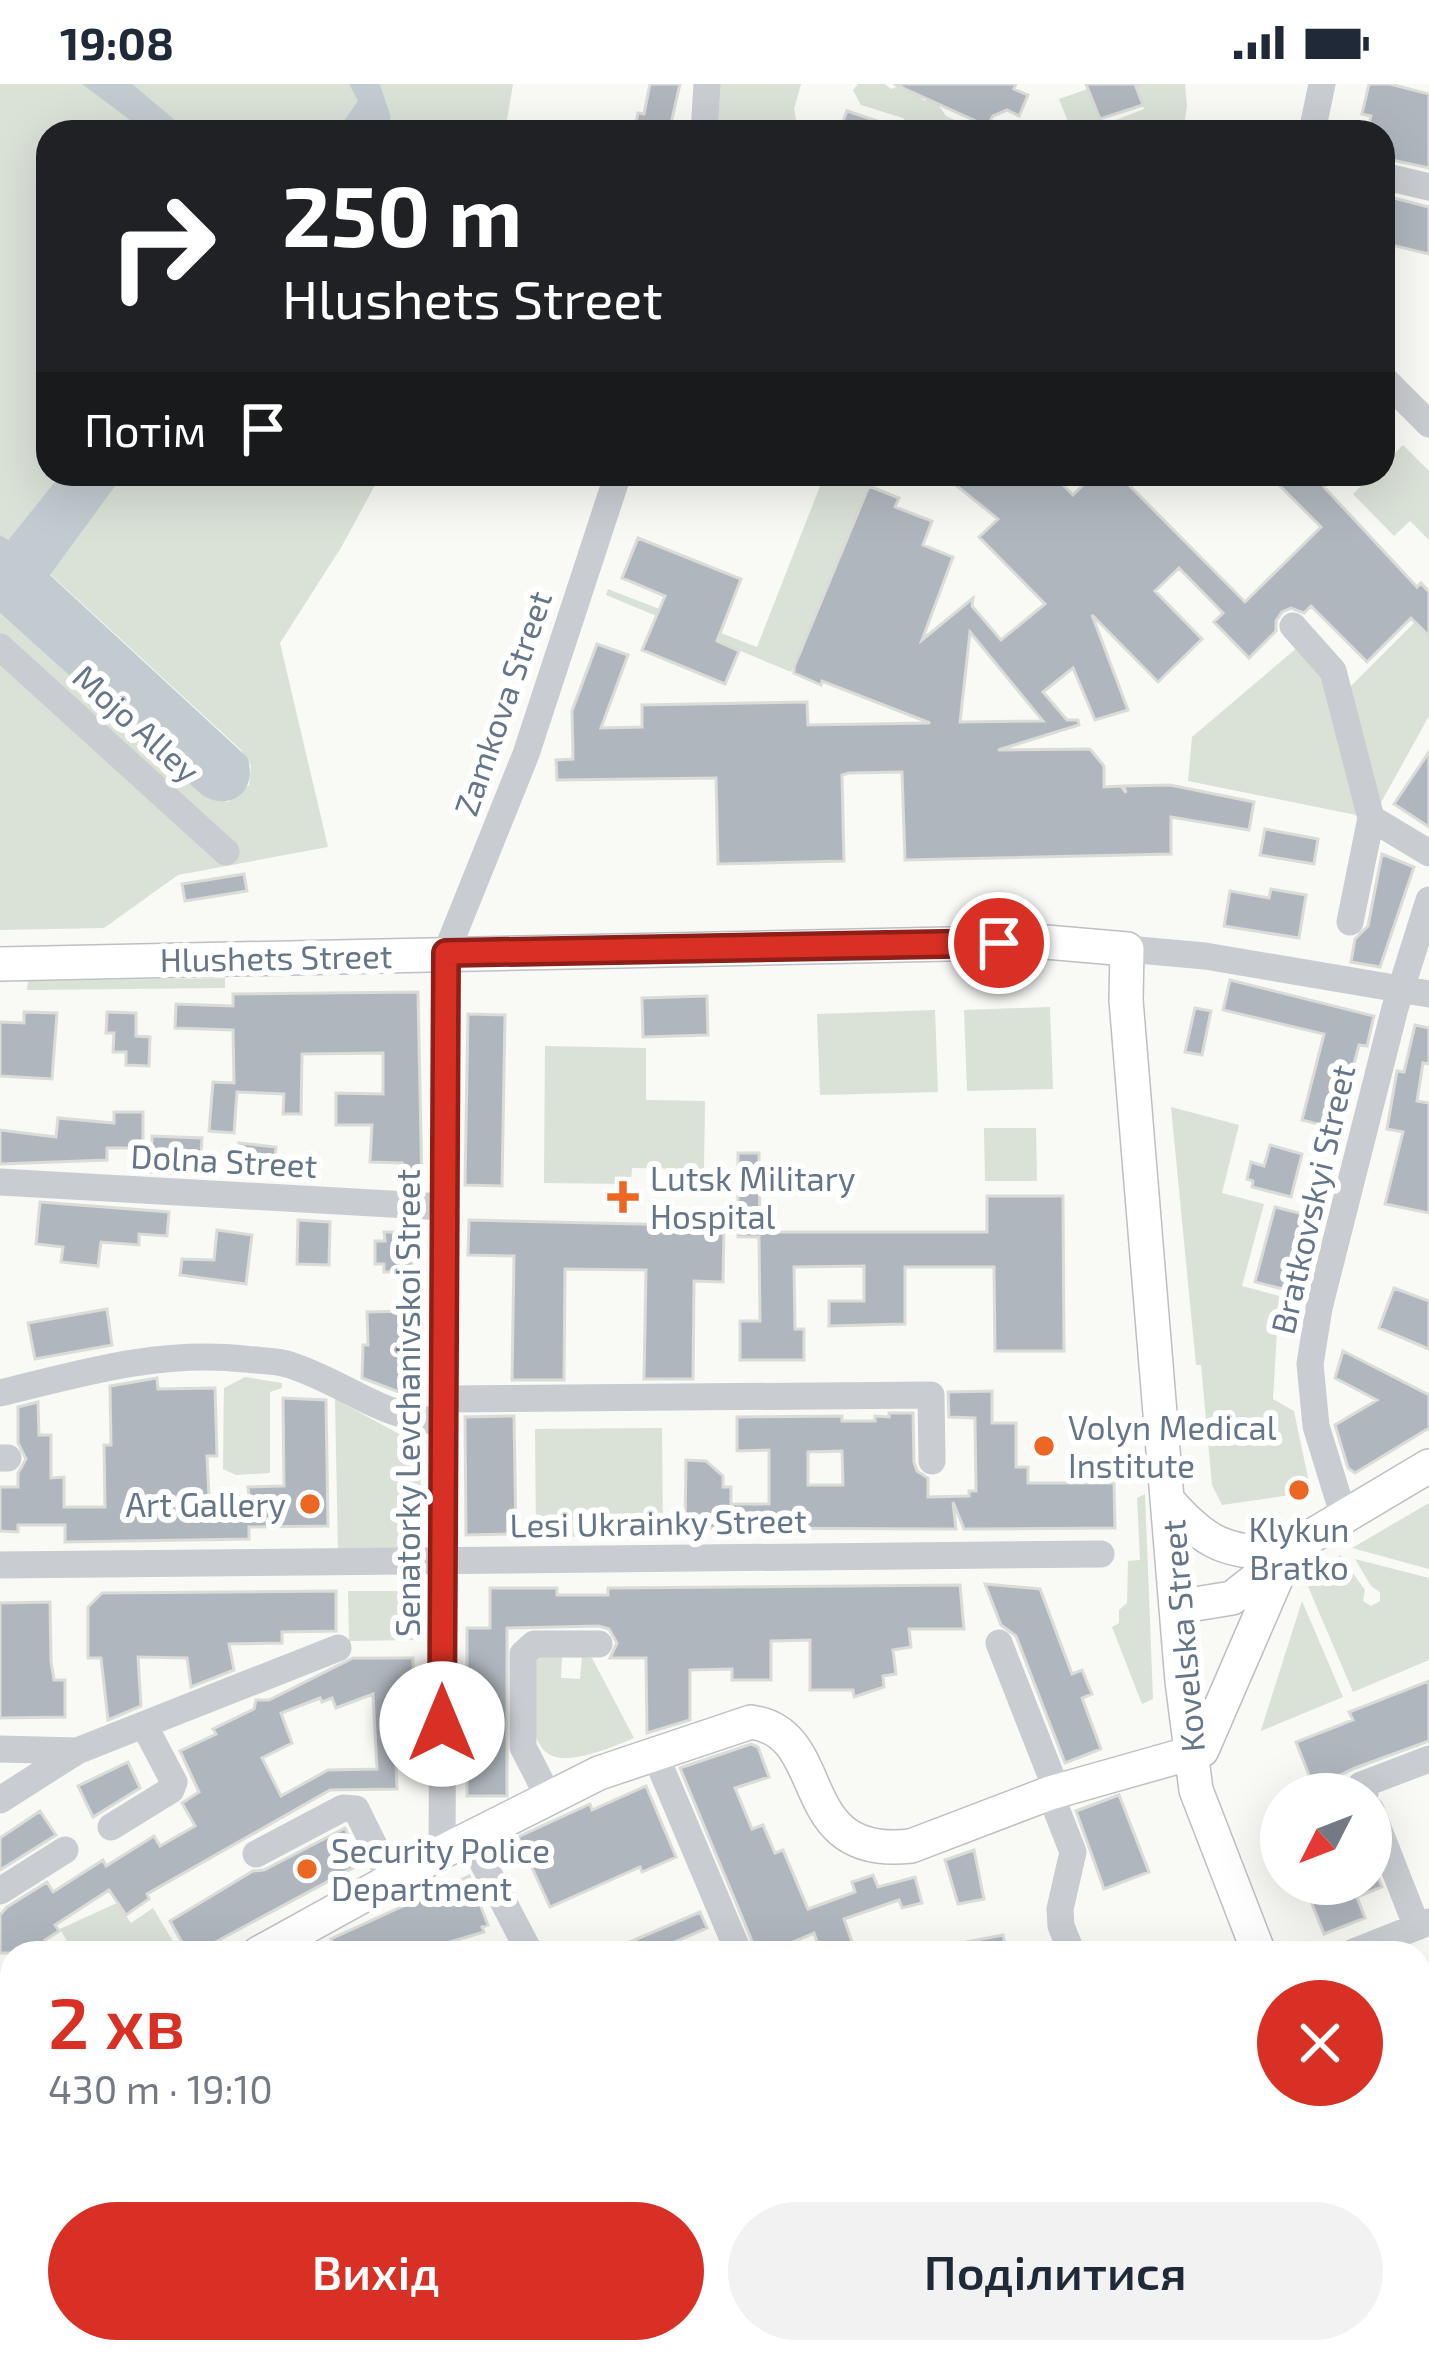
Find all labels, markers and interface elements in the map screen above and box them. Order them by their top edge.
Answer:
text: 19:08 [60,15,174,69]
text: 250 m [282,163,522,264]
icon: right [84,168,240,324]
text: Hlushets Street [282,265,663,330]
icon: arrive [230,396,296,462]
text: Потім [84,402,206,456]
street label: Zamkova Street [445,585,559,821]
street label: Mojo Alley [65,656,209,790]
pin [948,892,1050,994]
icon: arrive [966,910,1032,976]
street label: Hlushets Street [159,935,393,979]
street label: Bratkovskyi Street [1262,1061,1362,1337]
street label: Dolna Street [130,1135,318,1185]
place label: Lutsk Military Hospital [650,1158,855,1236]
street label: Senatorky Levchanivskoi Street [387,1169,427,1637]
marker: Lutsk Military Hospital [607,1181,639,1213]
place label: Volyn Medical Institute [1068,1407,1277,1485]
marker: Volyn Medical Institute [1031,1433,1057,1459]
marker: Klykun Bratko [1286,1477,1312,1503]
place label: Art Gallery [125,1484,286,1524]
marker: Art Gallery [297,1491,323,1517]
street label: Lesi Ukrainky Street [509,1499,807,1545]
place label: Klykun Bratko [1249,1509,1349,1587]
street label: Kovelska Street [1152,1518,1212,1754]
position arrow [379,1661,505,1787]
north arrow [1260,1773,1392,1905]
map controls [1260,1773,1392,1905]
place label: Security Police Department [331,1830,550,1908]
marker: Security Police Department [294,1856,320,1882]
text: 2 хв [48,1977,186,2063]
button: close [1257,1980,1383,2106]
text: 430 m · 19:10 [48,2065,273,2112]
button: Вихід [48,2202,704,2340]
button: Поділитися [728,2202,1383,2340]

